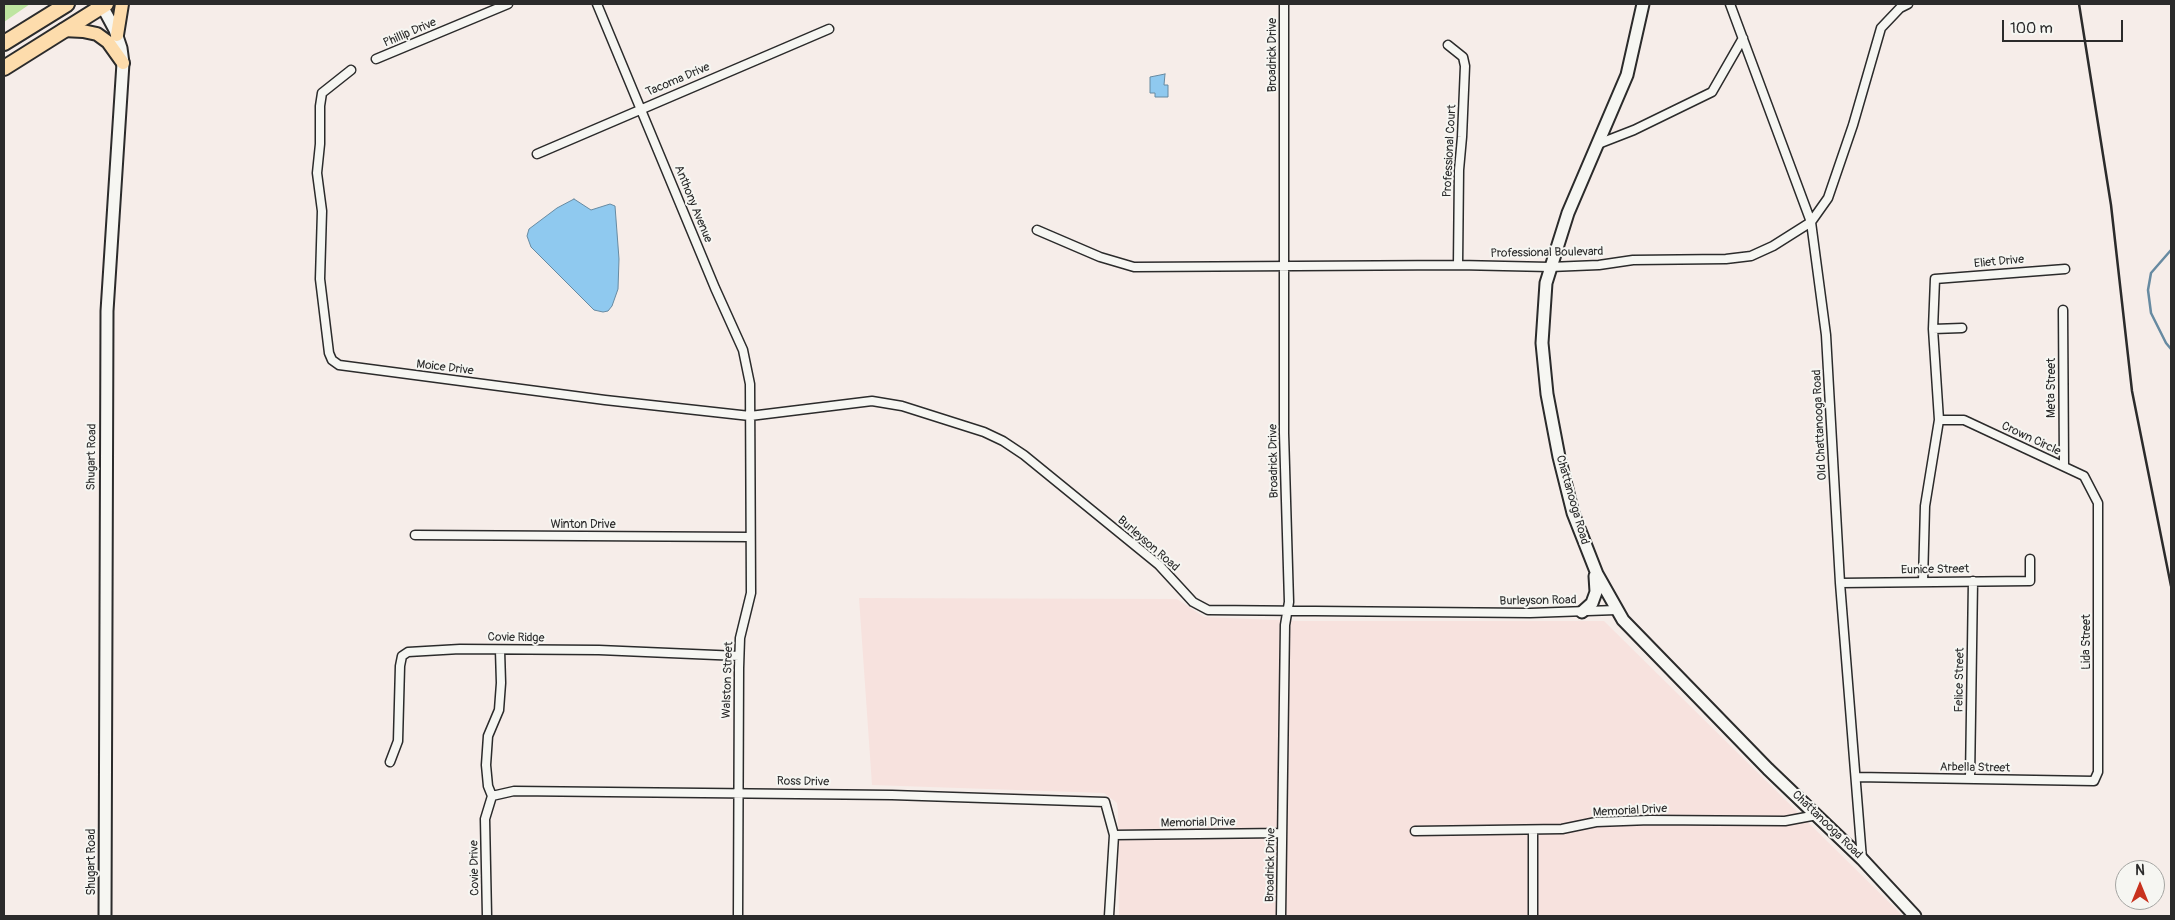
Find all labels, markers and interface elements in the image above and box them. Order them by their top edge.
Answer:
scale bar [2005,10,2126,42]
street label: Phillip Drive [381,15,439,51]
street label: Broadrick Drive [1266,18,1280,92]
text: 100 m [2010,19,2053,38]
street label: Tacoma Drive [644,60,712,100]
street label: Professional Court [1440,104,1460,198]
street label: Anthony Avenue [671,163,715,245]
street label: Professional Boulevard [1490,245,1604,261]
street label: Eliet Drive [1973,253,2025,271]
street label: Moice Drive [416,357,474,379]
street label: Meta Street [2045,358,2059,418]
street label: Old Chattanooga Road [1810,369,1830,481]
street label: Crown Circle [1999,419,2063,459]
street label: Shugart Road [84,423,100,491]
street label: Broadrick Drive [1266,424,1282,498]
street label: Chattanooga Road [1552,454,1592,546]
street label: Burleyson Road [1114,513,1182,575]
street label: Winton Drive [550,518,616,532]
street label: Eunice Street [1901,562,1969,578]
street label: Burleyson Road [1499,593,1577,609]
street label: Lida Street [2080,614,2094,670]
street label: Covie Ridge [488,630,544,646]
street label: Walston Street [719,641,737,719]
street label: Felice Street [1952,647,1968,713]
street label: Arbella Street [1940,760,2010,776]
street label: Ross Drive [777,774,829,790]
street label: Chattanooga Road [1789,788,1865,862]
street label: Memorial Drive [1592,802,1668,820]
street label: Memorial Drive [1161,815,1235,831]
street label: Broadrick Drive [1263,828,1279,902]
street label: Shugart Road [85,829,99,895]
street label: Covie Drive [467,840,483,896]
north arrow [2115,860,2165,910]
text: N [2135,862,2145,879]

